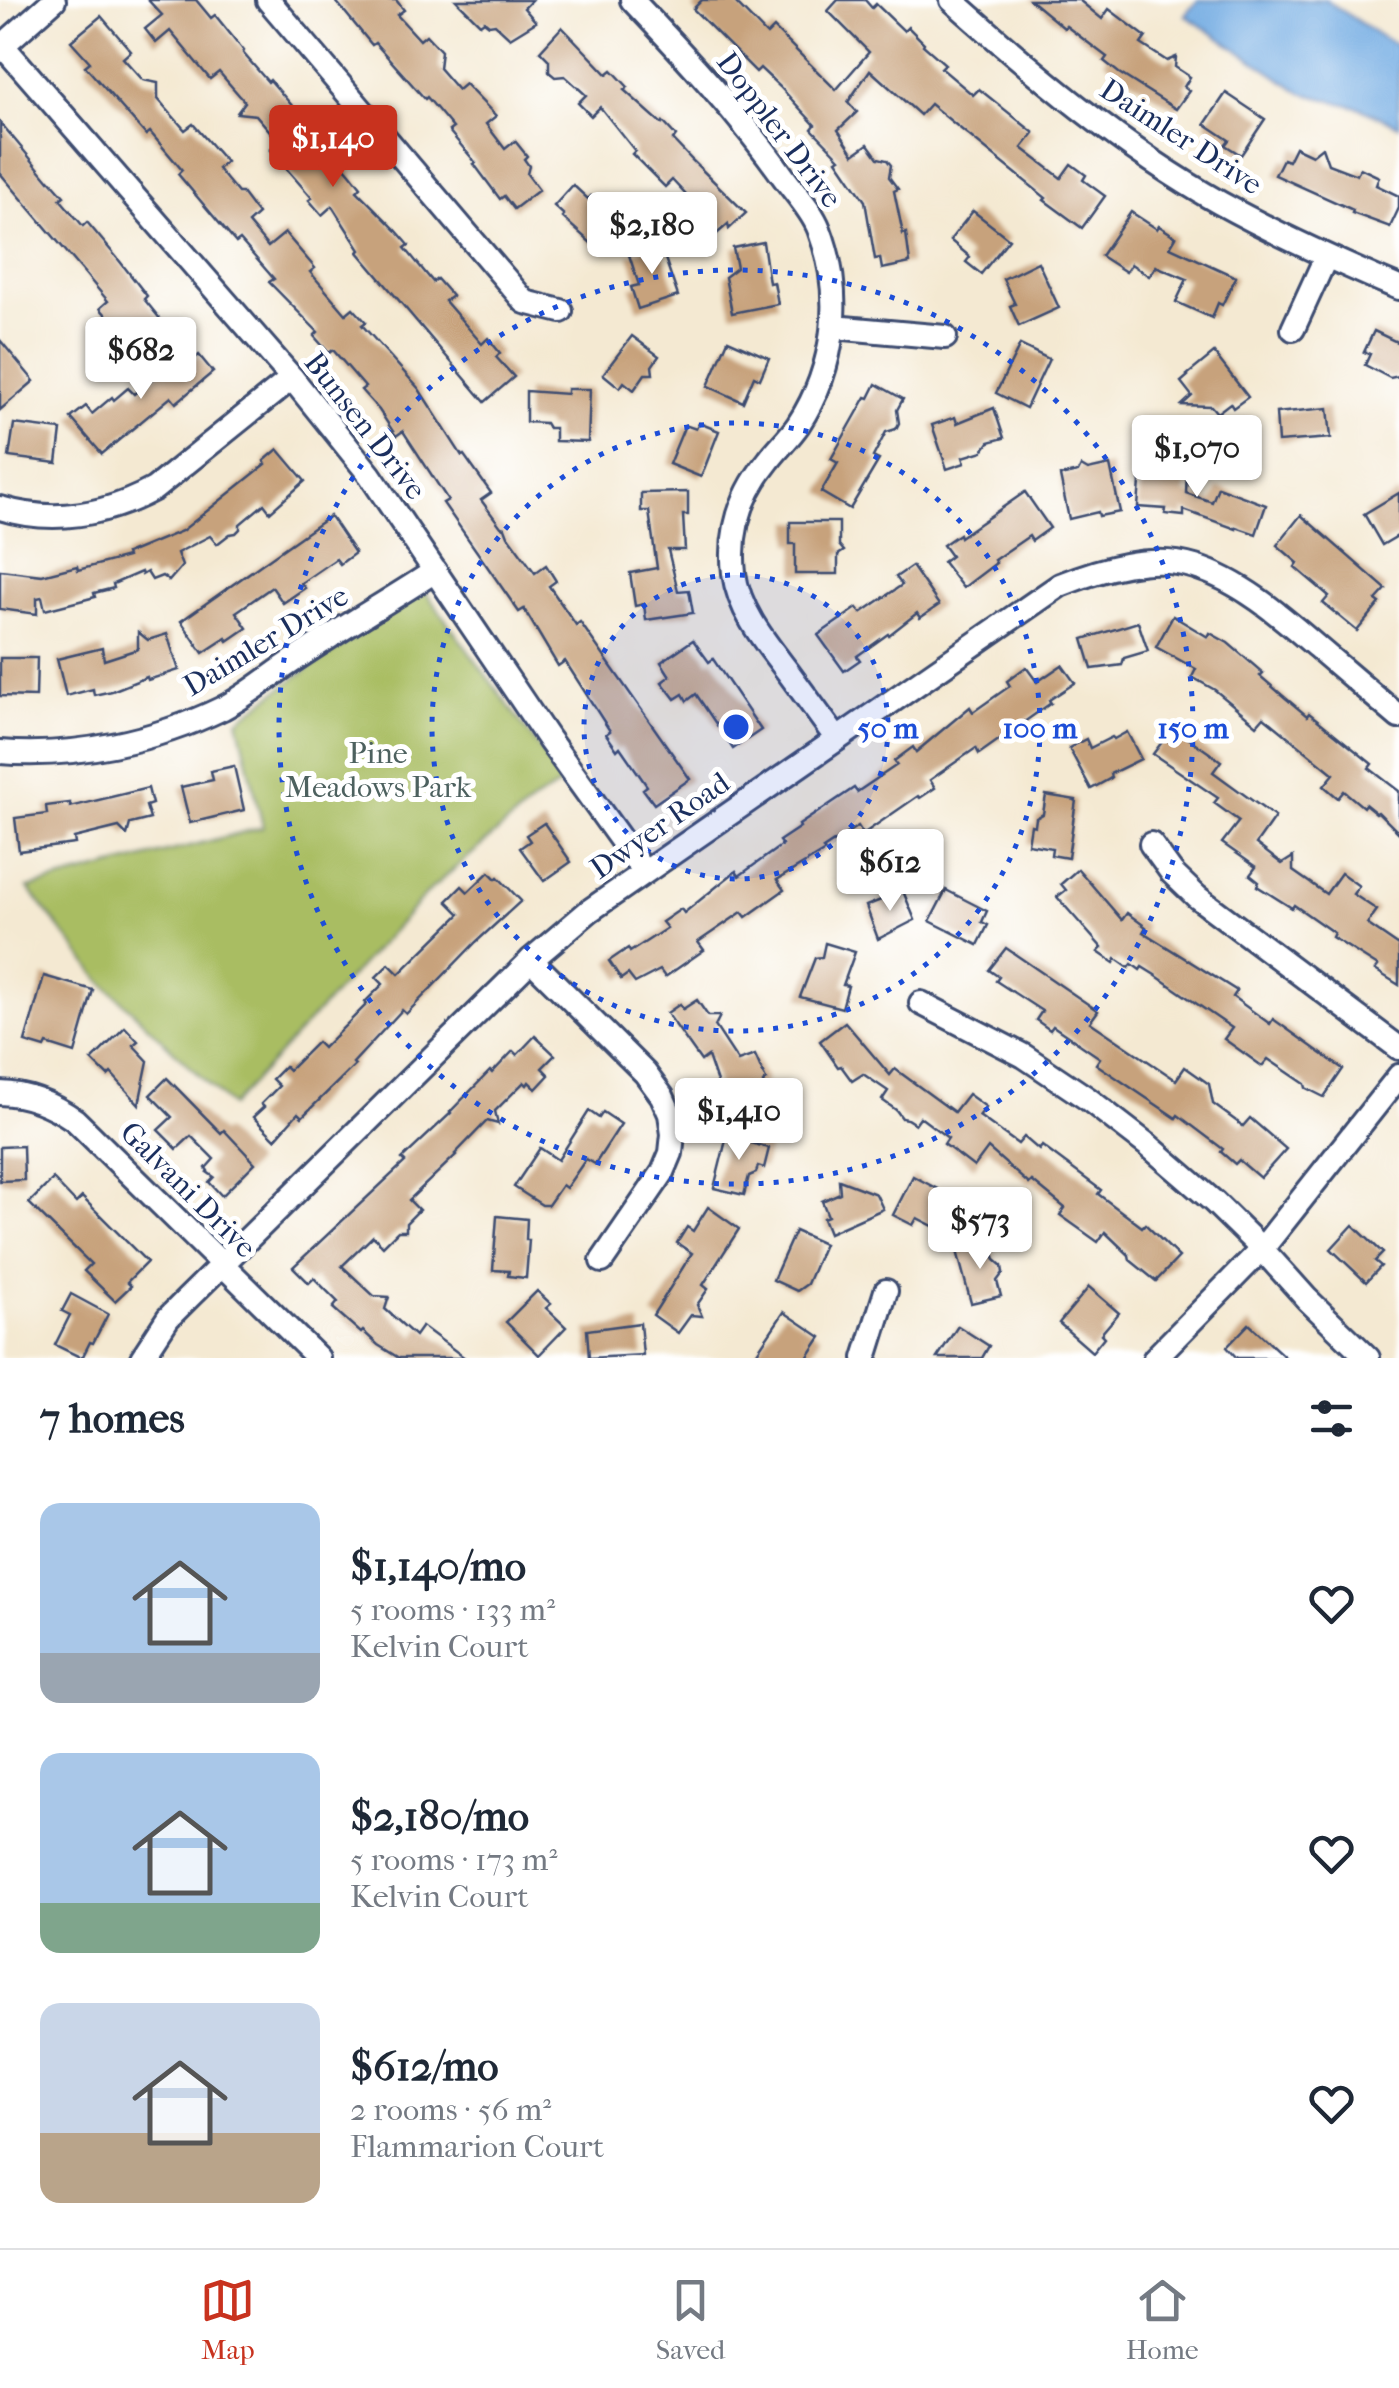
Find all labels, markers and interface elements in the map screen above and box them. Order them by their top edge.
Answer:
street label: Doppler Drive [709,45,849,215]
street label: Daimler Drive [1093,72,1269,202]
pin: $1,140 [252,105,414,190]
text: $1,140 [291,119,375,156]
pin: $2,180 [571,192,733,277]
text: $2,180 [609,206,695,243]
pin: $682 [82,317,200,402]
text: $682 [107,331,175,368]
street label: Bunsen Drive [297,346,433,507]
pin: $1,070 [1116,415,1278,500]
text: $1,070 [1154,429,1240,466]
street label: Daimler Drive [177,578,355,704]
centre of rings [718,709,754,745]
text: 50 m [858,711,919,746]
text: 100 m [1002,711,1079,746]
text: 150 m [1157,711,1230,746]
park label: Pine Meadows Park [285,736,472,805]
street label: Dwyer Road [584,765,737,887]
pin: $612 [831,829,949,914]
text: $612 [859,843,921,880]
pin: $1,410 [658,1078,820,1163]
text: $1,410 [697,1092,781,1129]
street label: Galvani Drive [113,1115,263,1265]
pin: $573 [921,1187,1039,1272]
text: $573 [950,1201,1010,1238]
icon: filters [1304,1391,1359,1446]
text: 7 homes [40,1394,185,1443]
text: $1,140/mo [350,1542,526,1591]
icon: home [120,1543,240,1663]
icon: heart [1304,1576,1359,1631]
text: 5 rooms · 133 m² [350,1591,555,1628]
text: Kelvin Court [350,1628,529,1665]
text: $2,180/mo [350,1792,529,1841]
icon: home [120,1793,240,1913]
icon: heart [1304,1826,1359,1881]
text: 5 rooms · 173 m² [350,1841,557,1878]
text: Kelvin Court [350,1878,529,1915]
text: $612/mo [350,2042,499,2091]
icon: home [120,2043,240,2163]
icon: heart [1304,2076,1359,2131]
text: 2 rooms · 56 m² [350,2091,551,2128]
text: Flammarion Court [350,2128,604,2165]
tab: Map [200,2273,255,2366]
tab: Saved [656,2273,725,2366]
tab: Home [1126,2273,1199,2366]

